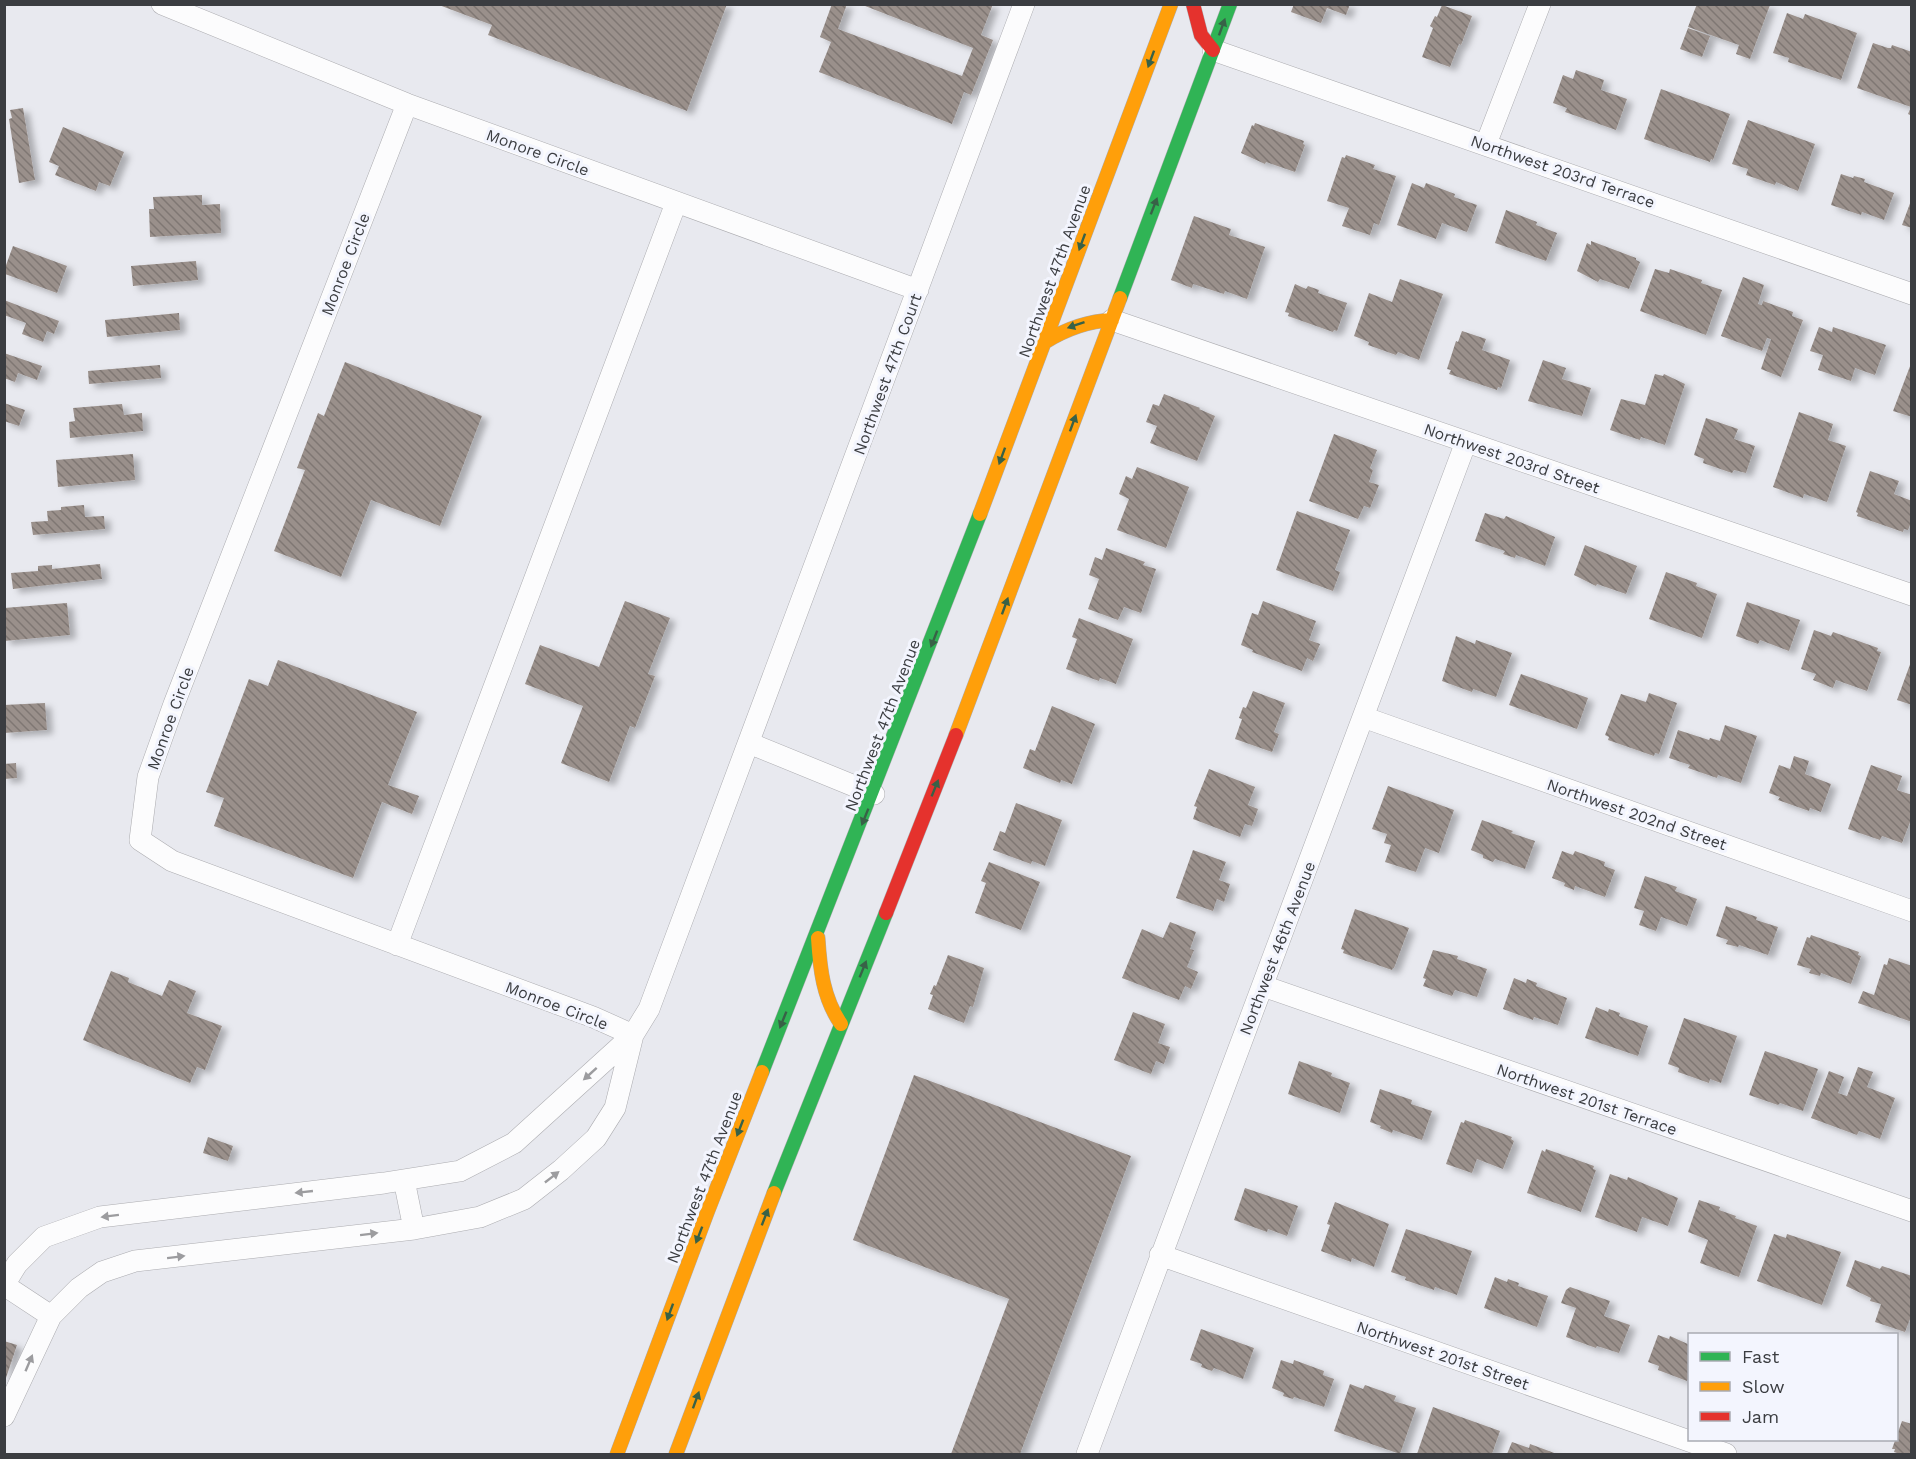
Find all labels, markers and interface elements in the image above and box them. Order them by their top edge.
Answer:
one-way arrow [1217,18,1227,36]
one-way arrow [1145,50,1155,68]
street label: Monore Circle [484,125,592,180]
street label: Northwest 203rd Terrace [1468,131,1657,212]
street label: Northwest 47th Avenue [1014,182,1095,360]
one-way arrow [1150,197,1160,215]
street label: Monroe Circle [317,210,374,318]
one-way arrow [1077,233,1087,251]
street label: Northwest 47th Court [849,291,926,457]
one-way arrow [1067,321,1085,331]
one-way arrow [1068,414,1078,432]
street label: Northwest 203rd Street [1421,419,1603,498]
one-way arrow [997,447,1007,465]
one-way arrow [1001,597,1010,615]
one-way arrow [928,630,938,648]
street label: Northwest 47th Avenue [841,637,924,814]
street label: Monroe Circle [143,664,198,772]
street label: Northwest 202nd Street [1544,775,1729,854]
one-way arrow [931,779,940,797]
one-way arrow [859,808,869,826]
street label: Northwest 46th Avenue [1236,859,1319,1038]
one-way arrow [859,960,868,978]
street label: Monroe Circle [503,977,611,1034]
one-way arrow [778,1011,787,1029]
street label: Northwest 201st Terrace [1494,1060,1680,1139]
one-way arrow [583,1067,598,1080]
street label: Northwest 47th Avenue [663,1089,746,1266]
one-way arrow [735,1119,745,1137]
one-way arrow [544,1171,560,1184]
one-way arrow [294,1188,313,1197]
one-way arrow [761,1208,770,1226]
one-way arrow [101,1211,120,1220]
one-way arrow [693,1226,703,1244]
one-way arrow [360,1229,379,1239]
one-way arrow [166,1252,185,1262]
one-way arrow [665,1303,674,1321]
street label: Northwest 201st Street [1354,1317,1532,1394]
legend [1688,1333,1898,1441]
text: Fast [1742,1346,1780,1367]
one-way arrow [24,1354,33,1371]
text: Slow [1742,1376,1785,1397]
one-way arrow [692,1391,702,1409]
text: Jam [1742,1406,1779,1427]

